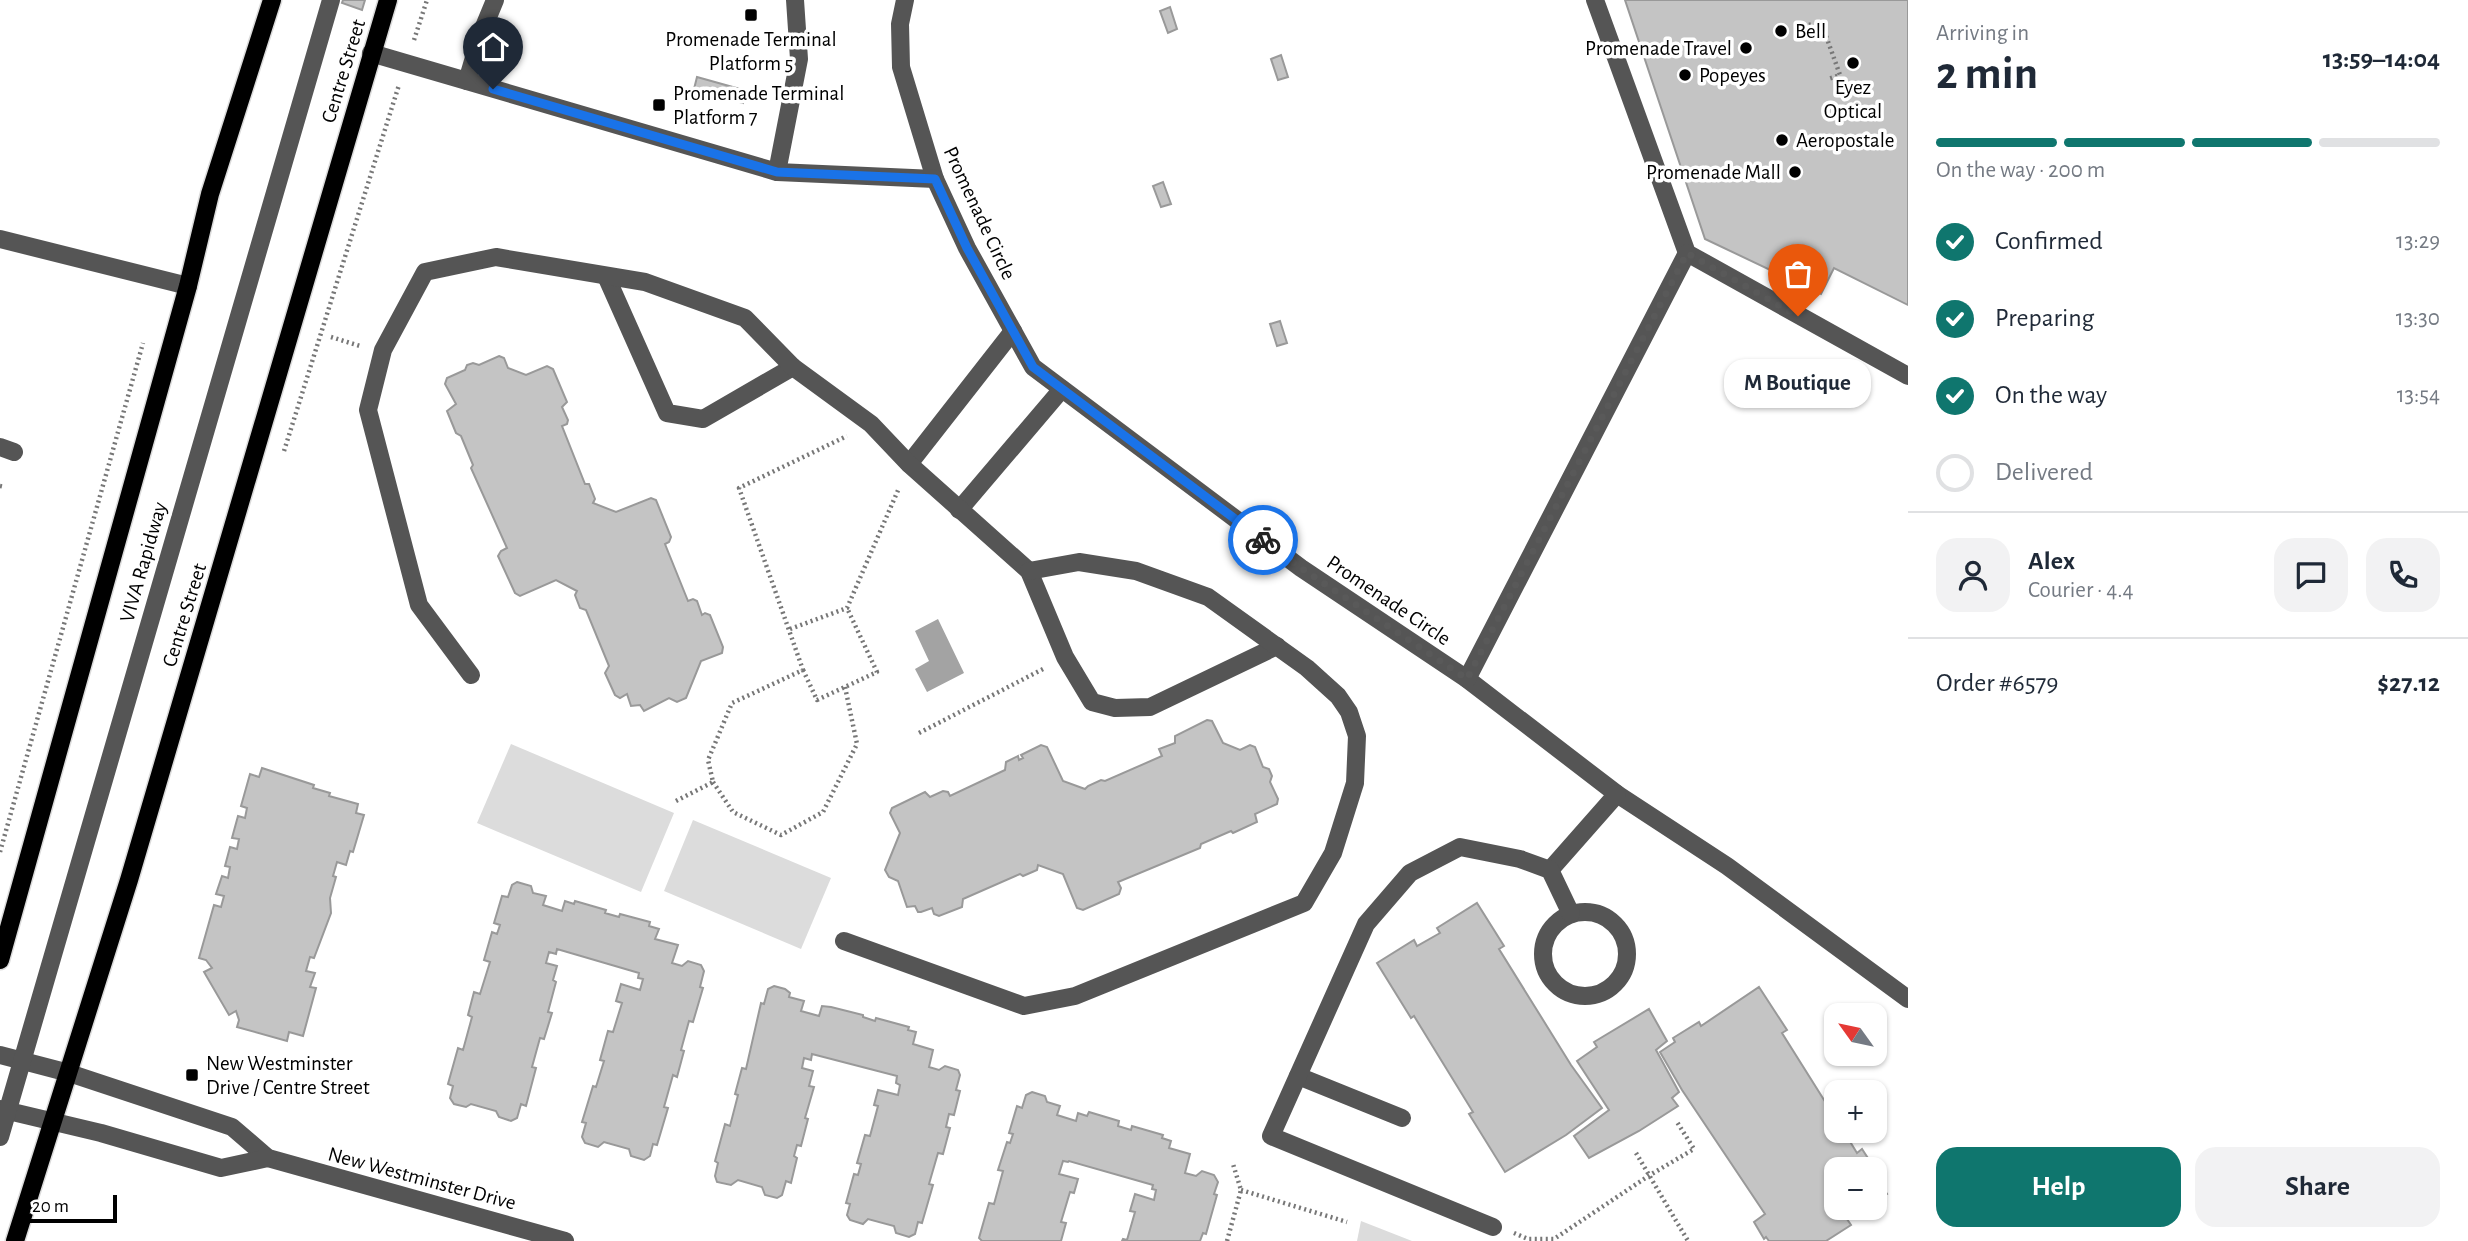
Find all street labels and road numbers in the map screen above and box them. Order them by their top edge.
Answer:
street label: Centre Street [318,17,369,125]
street label: Promenade Circle [940,143,1020,283]
street label: VIVA Rapidway [116,500,171,625]
street label: Promenade Circle [1323,551,1454,649]
street label: Centre Street [159,561,210,669]
street label: New Westminster Drive [326,1143,518,1214]

